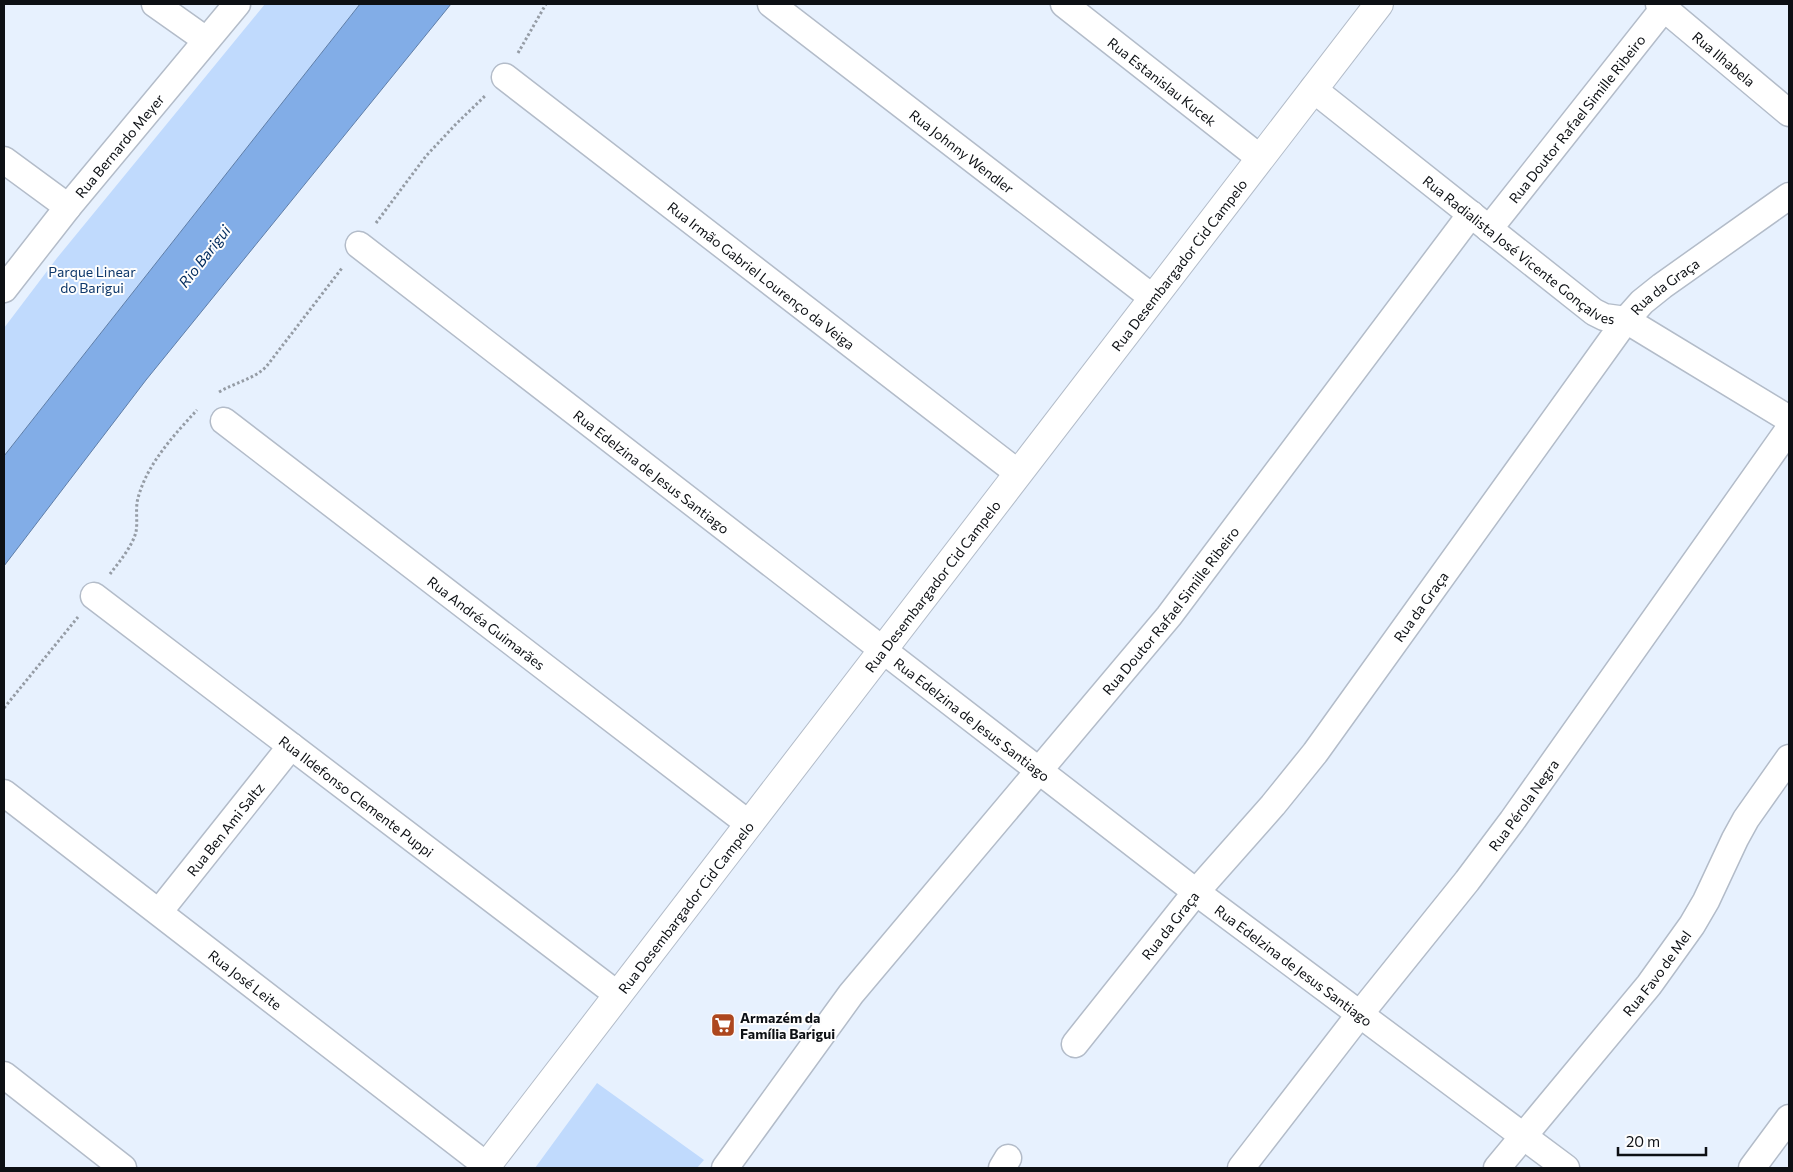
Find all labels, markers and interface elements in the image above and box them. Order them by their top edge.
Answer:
street label: Rua Ilhabela [1689,28,1759,90]
street label: Rua Doutor Rafael Simille Ribeiro [1505,31,1648,206]
street label: Rua Estanislau Kucek [1105,33,1220,129]
street label: Rua Bernardo Meyer [71,90,167,201]
street label: Rua Johnny Wendler [907,106,1018,197]
street label: Rua Radialista José Vicente Gonçalves [1420,171,1616,327]
street label: Rua Desembargador Cid Campelo [1107,175,1250,354]
street label: Rua Irmão Gabriel Lourenço da Veiga [665,198,858,352]
water label: Rio Barigui [174,221,234,290]
street label: Rua da Graça [1626,254,1702,318]
park label: Parque Linear do Barigui [48,263,136,296]
street label: Rua Edelzina de Jesus Santiago [571,406,733,537]
street label: Rua Desembargador Cid Campelo [861,496,1004,675]
street label: Rua Doutor Rafael Simille Ribeiro [1098,523,1242,698]
street label: Rua da Graça [1389,568,1451,645]
street label: Rua Andréa Guimarães [424,572,549,673]
street label: Rua Edelzina de Jesus Santiago [891,653,1053,784]
street label: Rua Ildefonso Clemente Puppi [276,732,437,860]
street label: Rua Pérola Negra [1484,756,1562,854]
street label: Rua Ben Ami Saltz [183,779,267,879]
street label: Rua Desembargador Cid Campelo [614,818,757,996]
street label: Rua da Graça [1137,887,1202,963]
street label: Rua Edelzina de Jesus Santiago [1212,901,1376,1029]
street label: Rua Favo de Mel [1619,927,1694,1019]
street label: Rua José Leite [205,946,285,1013]
place label: Armazém da Família Barigui [740,1009,835,1042]
supermarket icon: Armazém da Família Barigui [710,1012,736,1038]
scale bar [1618,1124,1706,1156]
text: 20 m [1626,1132,1660,1150]

